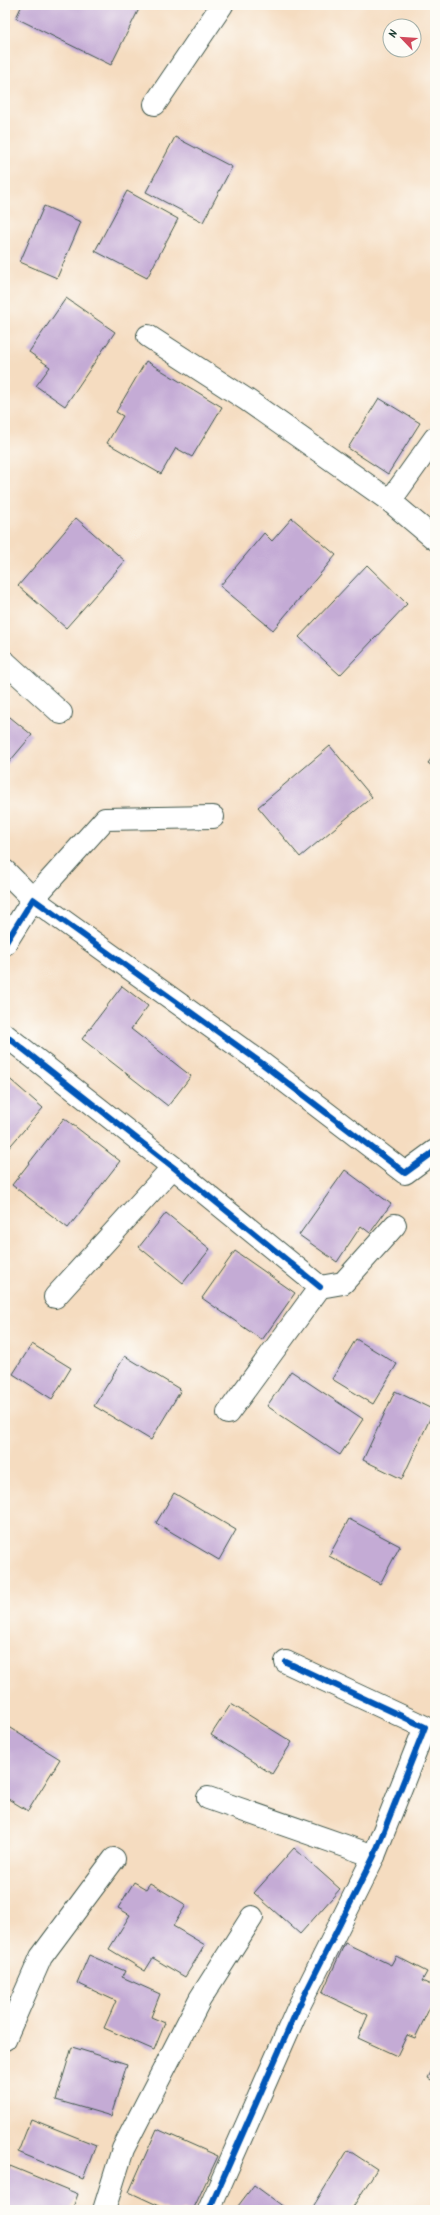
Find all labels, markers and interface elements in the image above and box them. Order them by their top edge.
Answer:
north arrow [382,18,422,58]
text: N [384,27,403,41]

